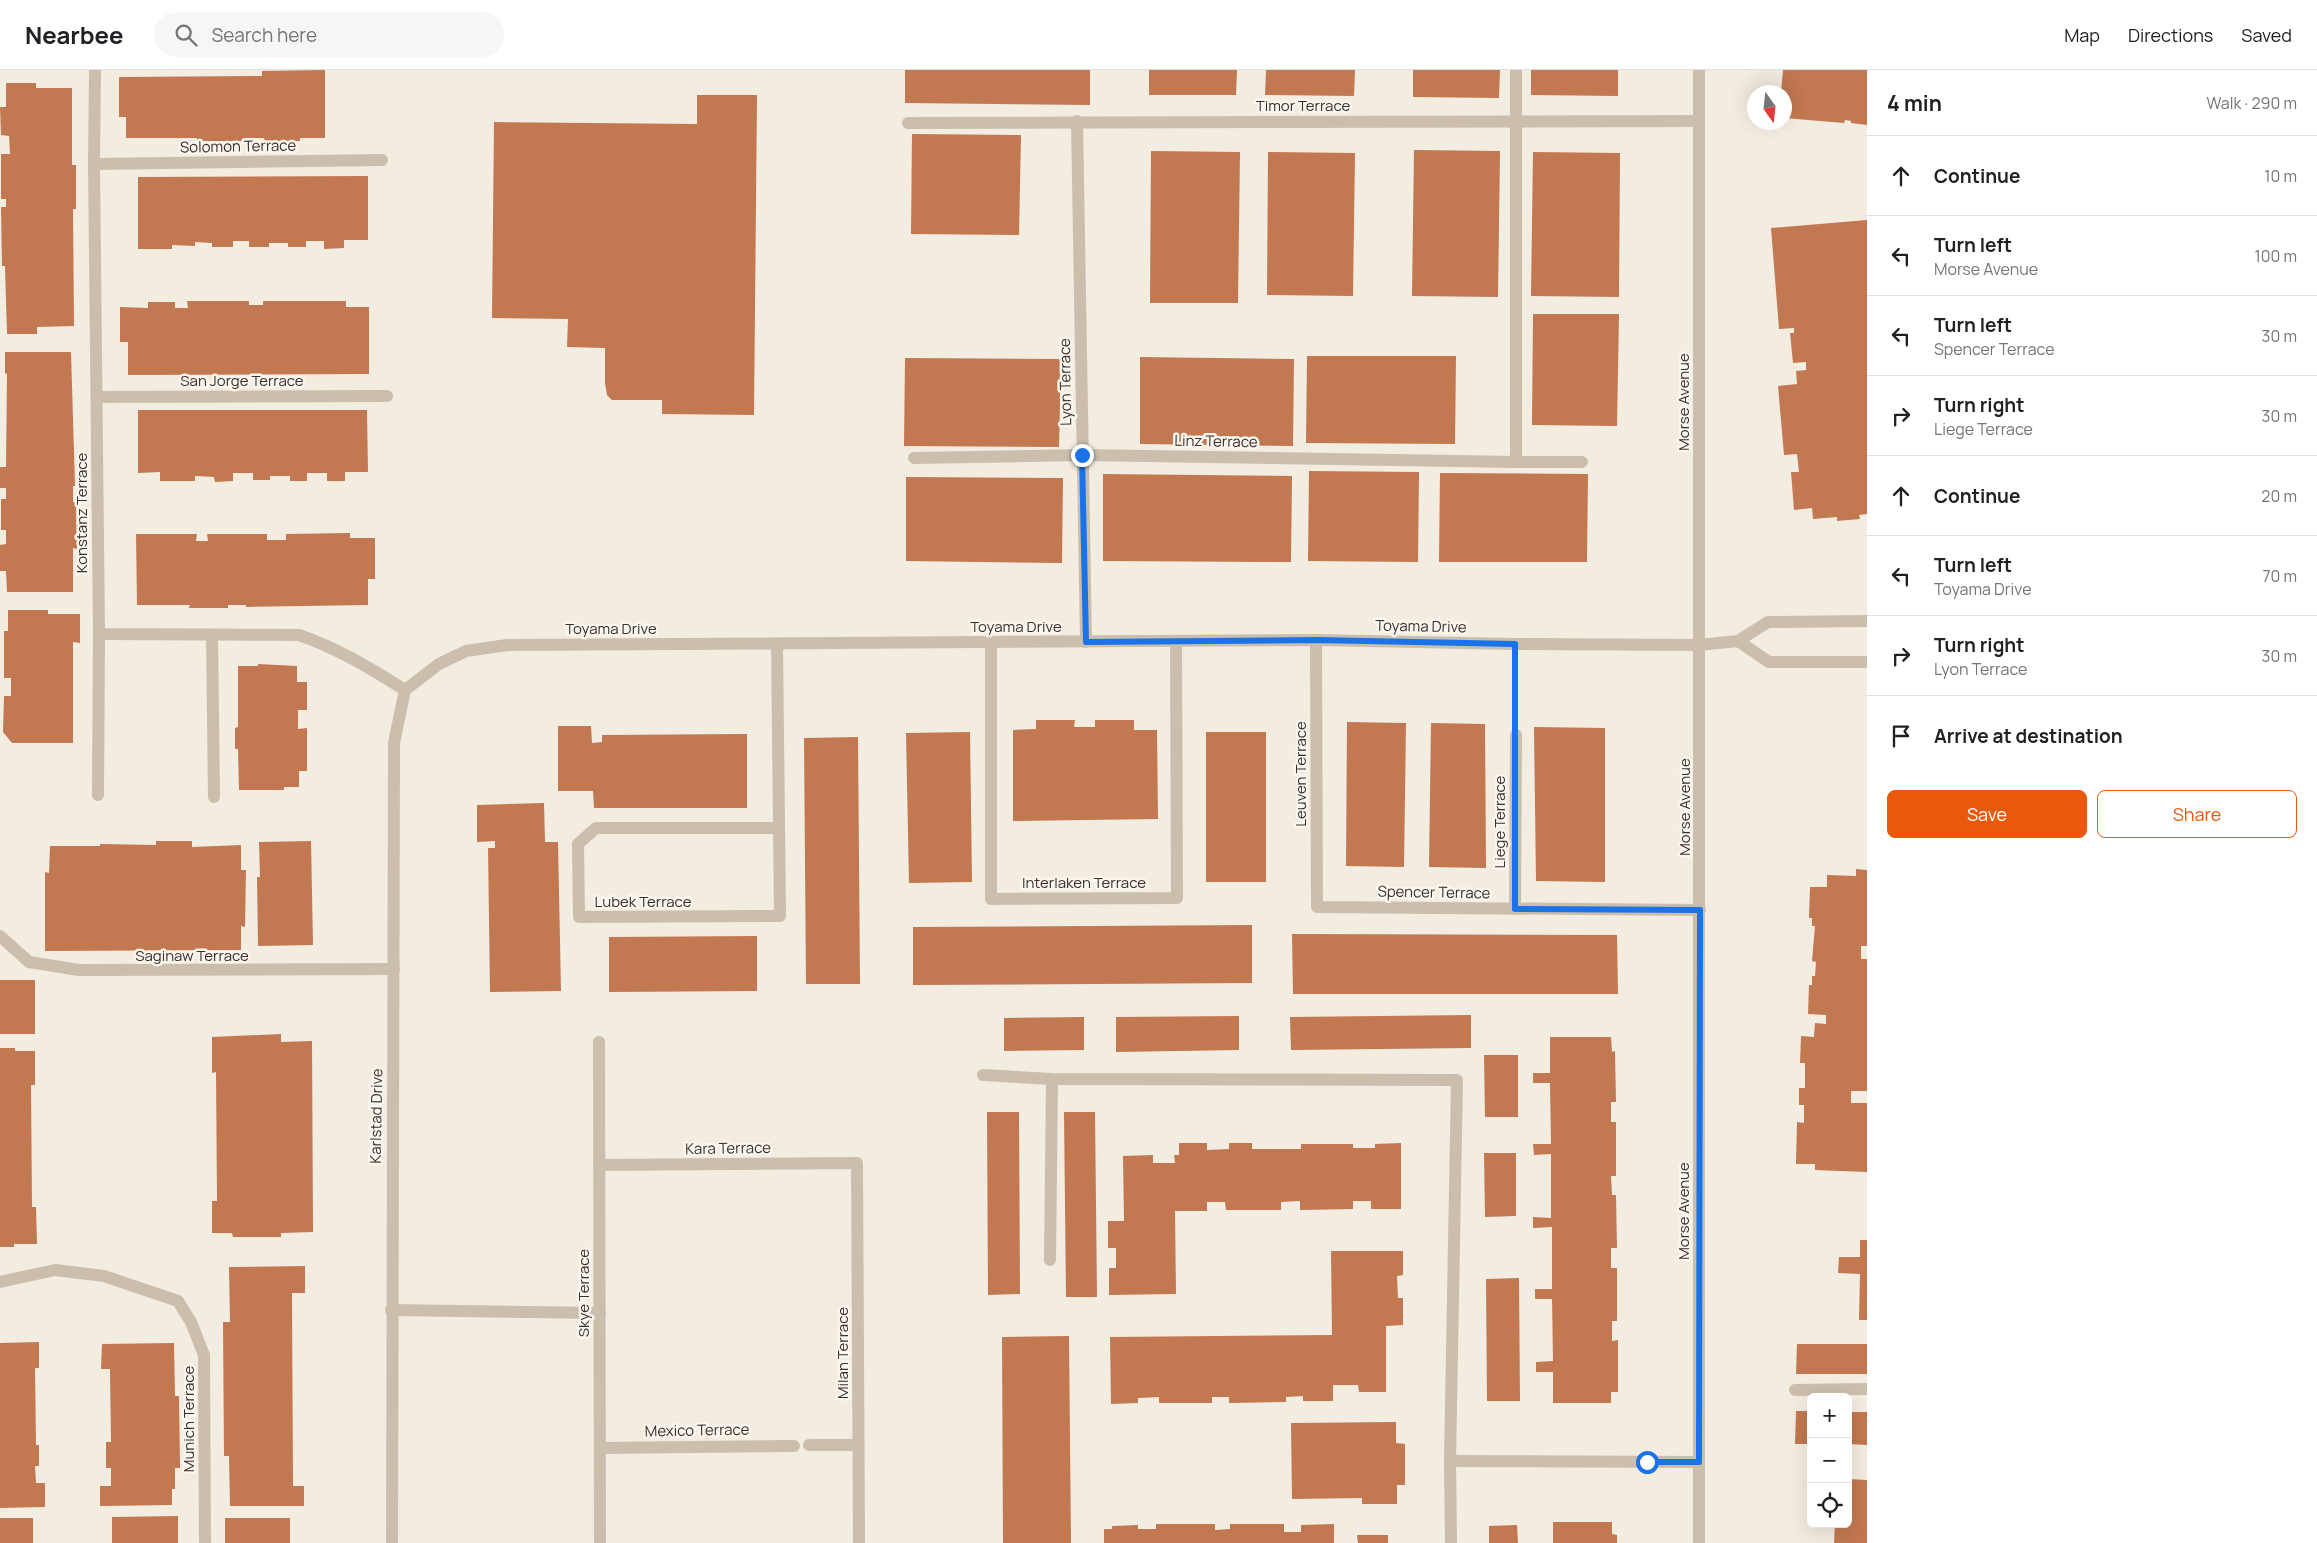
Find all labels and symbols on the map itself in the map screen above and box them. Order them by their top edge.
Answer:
north arrow [1747,85,1792,130]
street label: Timor Terrace [1256,95,1351,116]
street label: Solomon Terrace [180,134,296,158]
street label: Lyon Terrace [1054,338,1076,426]
street label: Morse Avenue [1673,353,1694,451]
street label: San Jorge Terrace [180,370,304,391]
street label: Linz Terrace [1174,430,1258,452]
route end [1071,444,1094,467]
street label: Konstanz Terrace [71,453,92,573]
street label: Toyama Drive [1375,615,1467,637]
street label: Toyama Drive [970,616,1062,637]
street label: Toyama Drive [565,618,657,639]
street label: Leuven Terrace [1290,721,1311,827]
street label: Morse Avenue [1674,758,1695,856]
street label: Liege Terrace [1489,775,1510,868]
street label: Interlaken Terrace [1022,872,1146,893]
street label: Spencer Terrace [1377,881,1491,903]
street label: Lubek Terrace [595,891,692,912]
street label: Saginaw Terrace [135,945,249,966]
street label: Karlstad Drive [365,1068,387,1164]
street label: Kara Terrace [685,1137,771,1159]
street label: Morse Avenue [1673,1162,1694,1260]
street label: Skye Terrace [573,1249,594,1337]
street label: Milan Terrace [832,1307,853,1399]
street label: Munich Terrace [178,1366,199,1472]
street label: Mexico Terrace [645,1419,750,1441]
route start [1636,1451,1659,1474]

